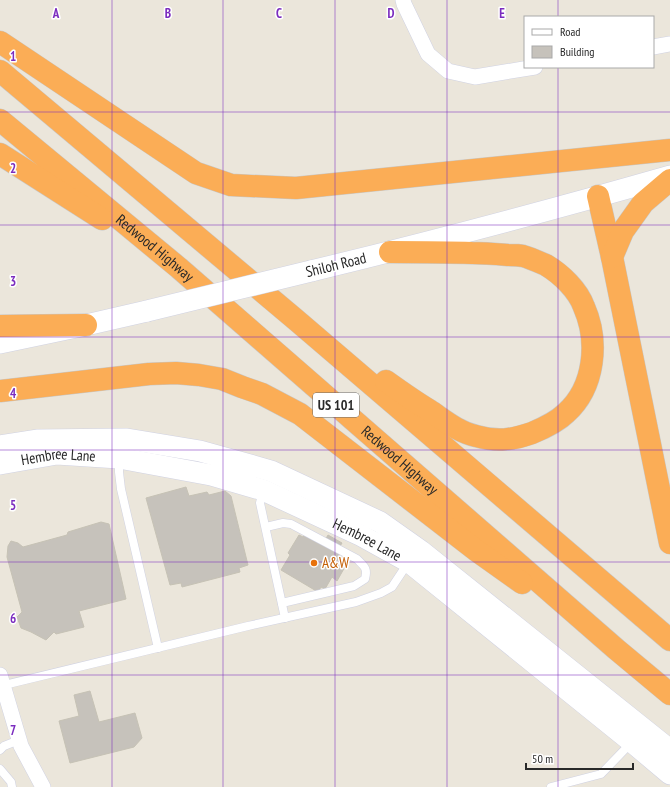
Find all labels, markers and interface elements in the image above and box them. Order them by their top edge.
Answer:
text: A [52,5,60,22]
text: B [165,5,171,22]
text: C [276,5,282,22]
text: D [388,5,395,22]
text: E [499,5,505,22]
legend [524,16,654,68]
text: Road [560,24,580,39]
text: Building [560,44,595,59]
text: 1 [10,48,16,65]
text: 2 [10,160,16,177]
street label: Redwood Highway [112,210,198,286]
street label: Shiloh Road [304,248,368,281]
text: 3 [10,273,16,290]
text: 4 [10,385,17,402]
road number: US 101 [313,393,359,417]
street label: Redwood Highway [358,421,443,499]
street label: Hembree Lane [19,444,96,469]
text: 5 [10,497,16,514]
street label: Hembree Lane [330,514,405,565]
place label: A&W [322,553,349,572]
marker: A&W [309,558,319,568]
text: 6 [10,610,16,627]
text: 7 [10,722,16,739]
scale bar [526,745,633,771]
text: 50 m [532,751,553,766]

